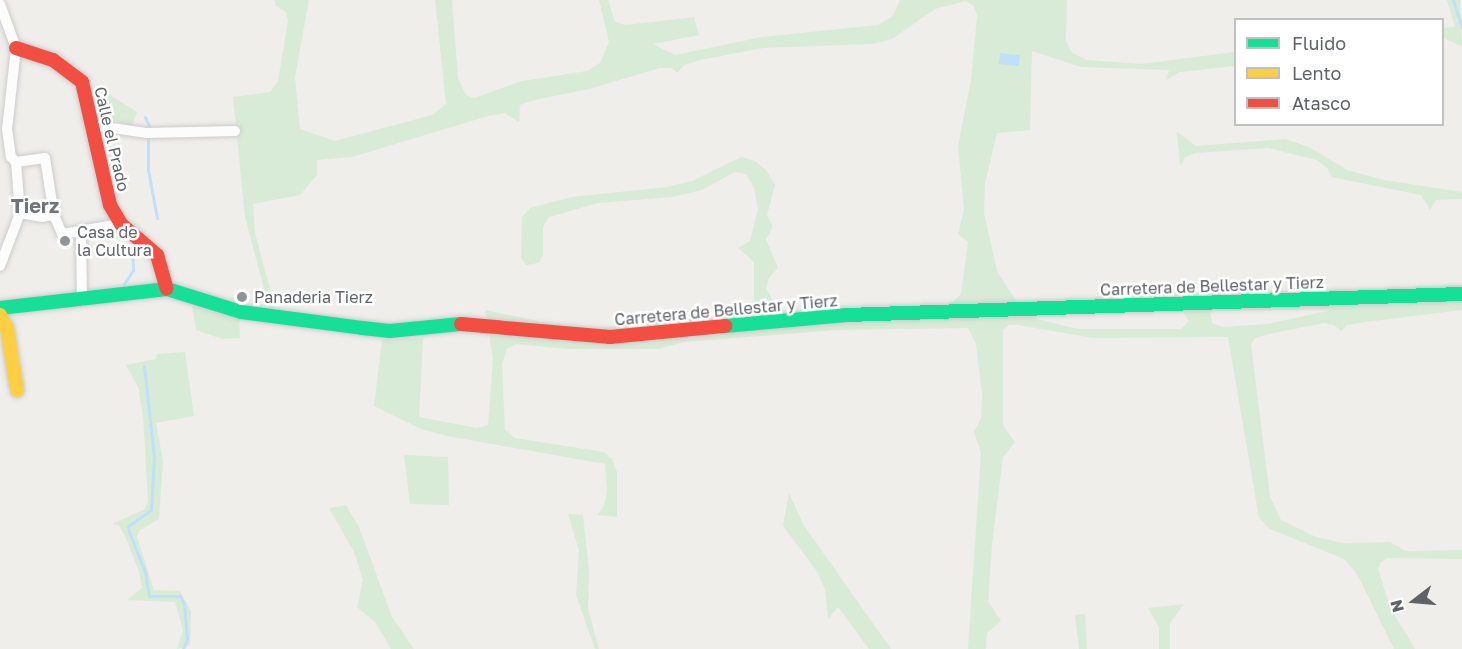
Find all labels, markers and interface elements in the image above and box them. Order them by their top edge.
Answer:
legend [1234,18,1444,126]
text: Fluido [1292,32,1346,54]
text: Lento [1292,62,1341,84]
street label: Calle el Prado [91,85,133,193]
text: Atasco [1292,92,1351,114]
district label: Tierz [11,193,59,217]
place label: Casa de la Cultura [77,222,152,260]
marker: Casa de la Cultura [58,234,72,248]
street label: Carretera de Bellestar y Tierz [1100,272,1324,300]
place label: Panaderia Tierz [254,287,373,307]
marker: Panaderia Tierz [235,290,249,304]
street label: Carretera de Bellestar y Tierz [614,291,838,329]
north arrow [1384,571,1444,631]
text: N [1385,597,1408,615]

